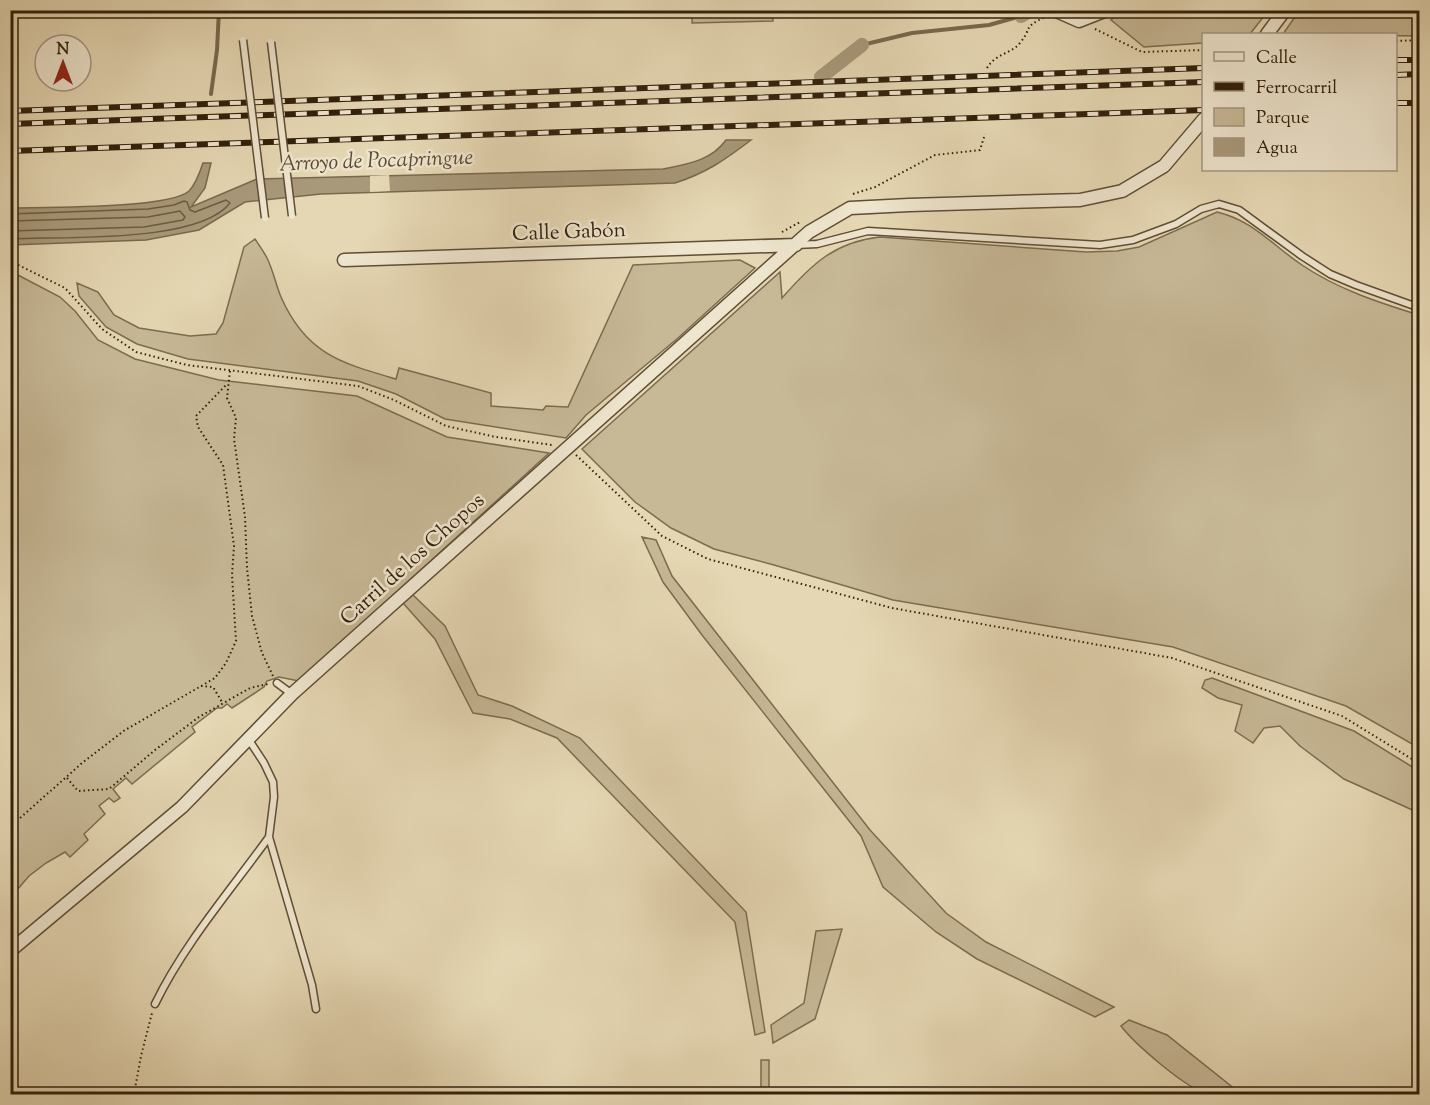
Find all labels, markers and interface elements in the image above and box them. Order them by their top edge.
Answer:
north arrow [33,33,93,93]
legend [1202,33,1397,171]
text: N [57,39,70,62]
text: Calle [1256,46,1297,72]
text: Ferrocarril [1256,76,1337,102]
text: Parque [1256,106,1309,132]
text: Agua [1256,136,1298,162]
water label: Arroyo de Pocapringue [278,143,474,181]
street label: Calle Gabón [511,216,627,250]
street label: Carril de los Chopos [334,487,492,633]

